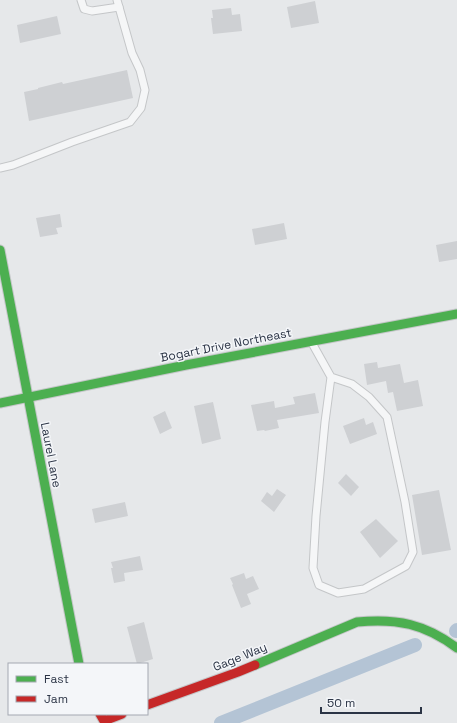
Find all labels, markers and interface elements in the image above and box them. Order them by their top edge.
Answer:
street label: Bogart Drive Northeast [159,324,293,366]
street label: Laurel Lane [37,421,65,489]
street label: Gage Way [211,639,269,675]
legend [8,663,148,715]
text: Fast [44,671,69,687]
scale bar [321,689,421,715]
text: Jam [44,691,68,707]
text: 50 m [327,695,355,711]

